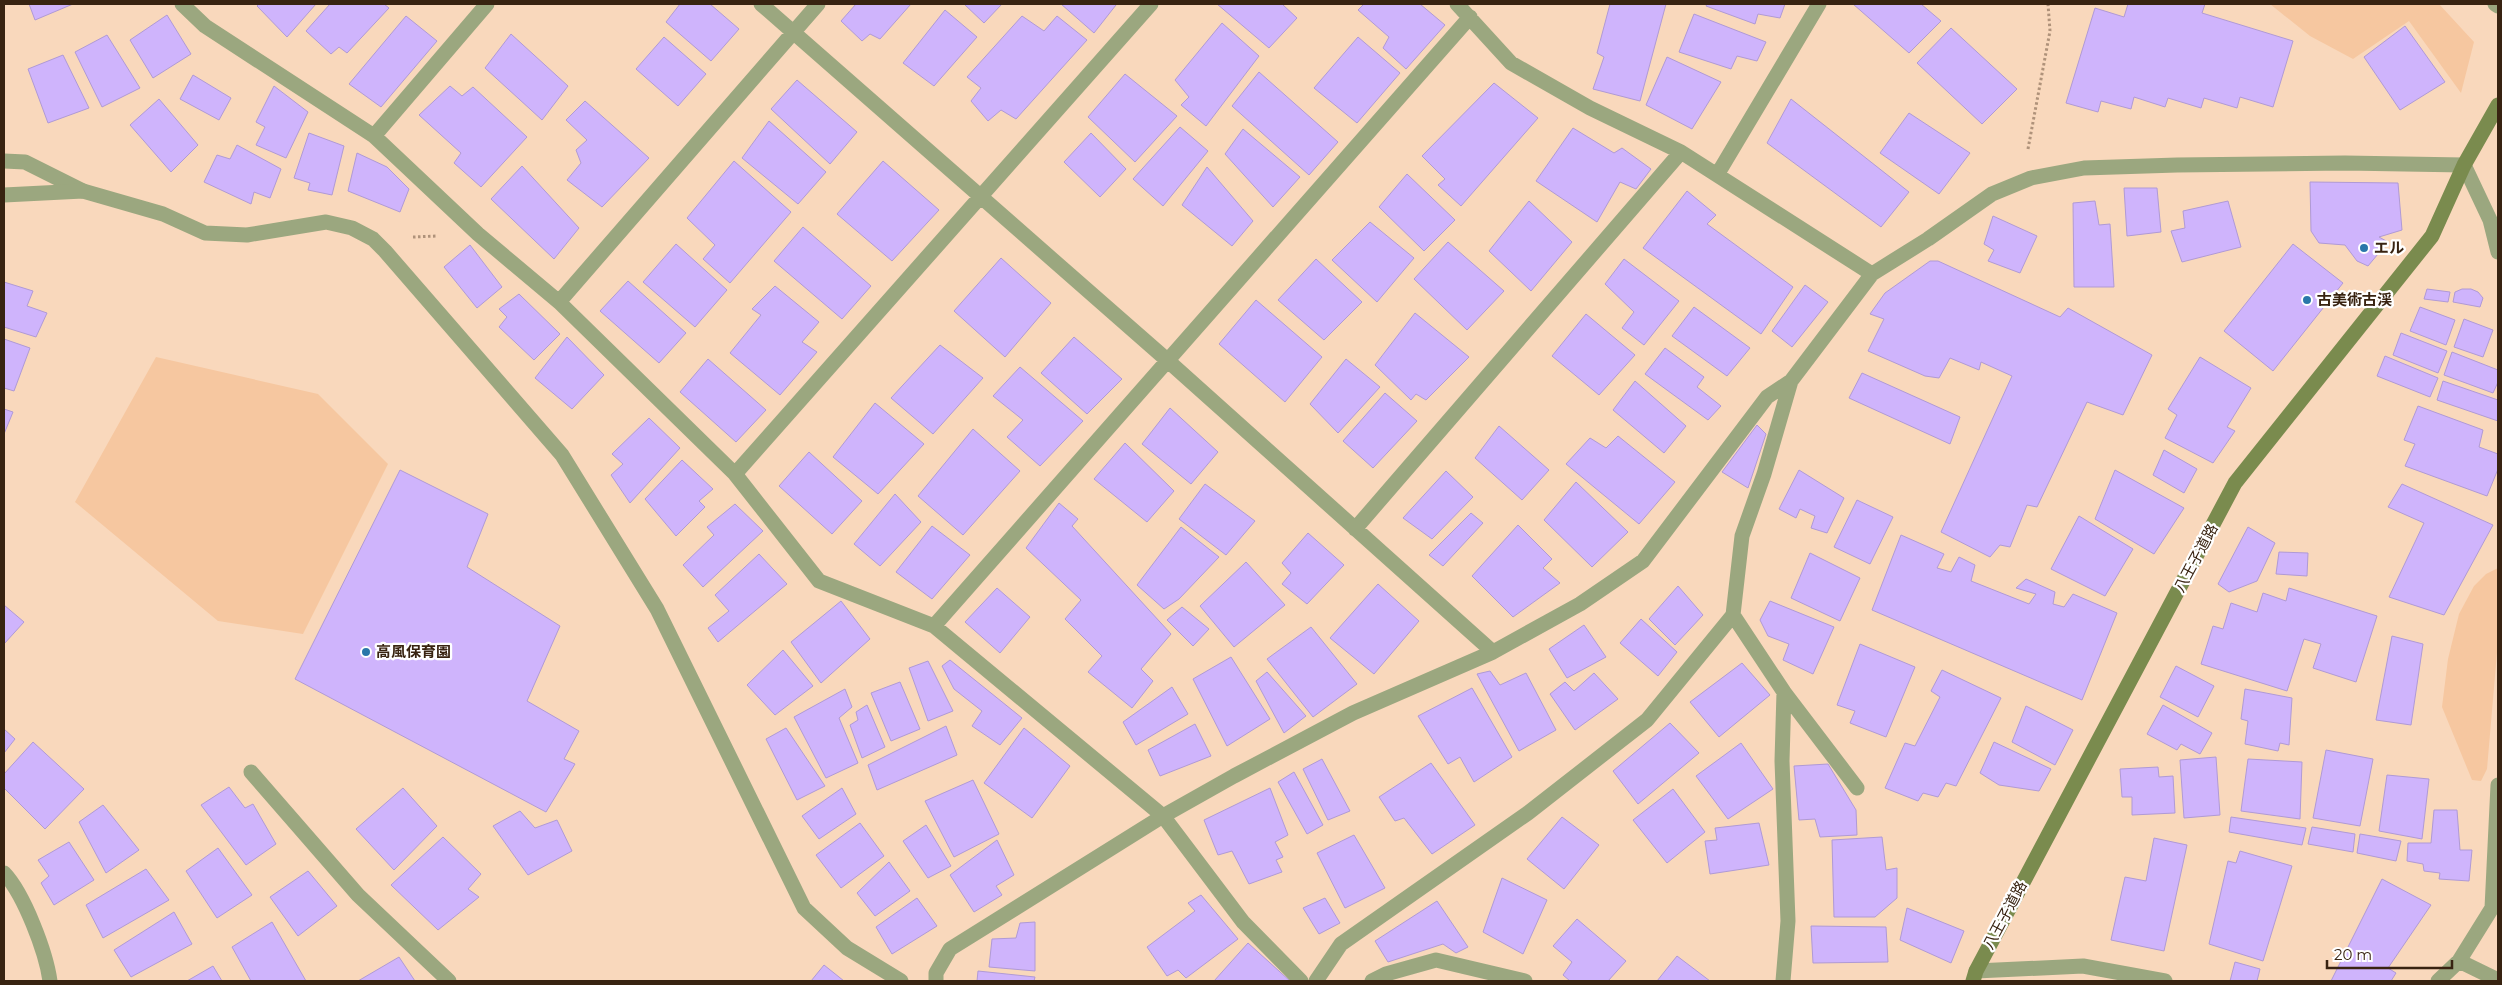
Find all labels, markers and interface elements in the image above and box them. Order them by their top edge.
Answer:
place label: エル [2374,238,2404,257]
marker: エル [2358,242,2370,254]
place label: 古美術古渓 [2317,290,2392,309]
marker: 古美術古渓 [2301,294,2313,306]
street label: 八王子道路 [2170,520,2222,595]
place label: 高風保育園 [376,642,451,661]
marker: 高風保育園 [360,646,372,658]
street label: 八王子道路 [1979,877,2031,952]
scale bar [2327,938,2452,970]
text: 20 m [2334,945,2372,964]

